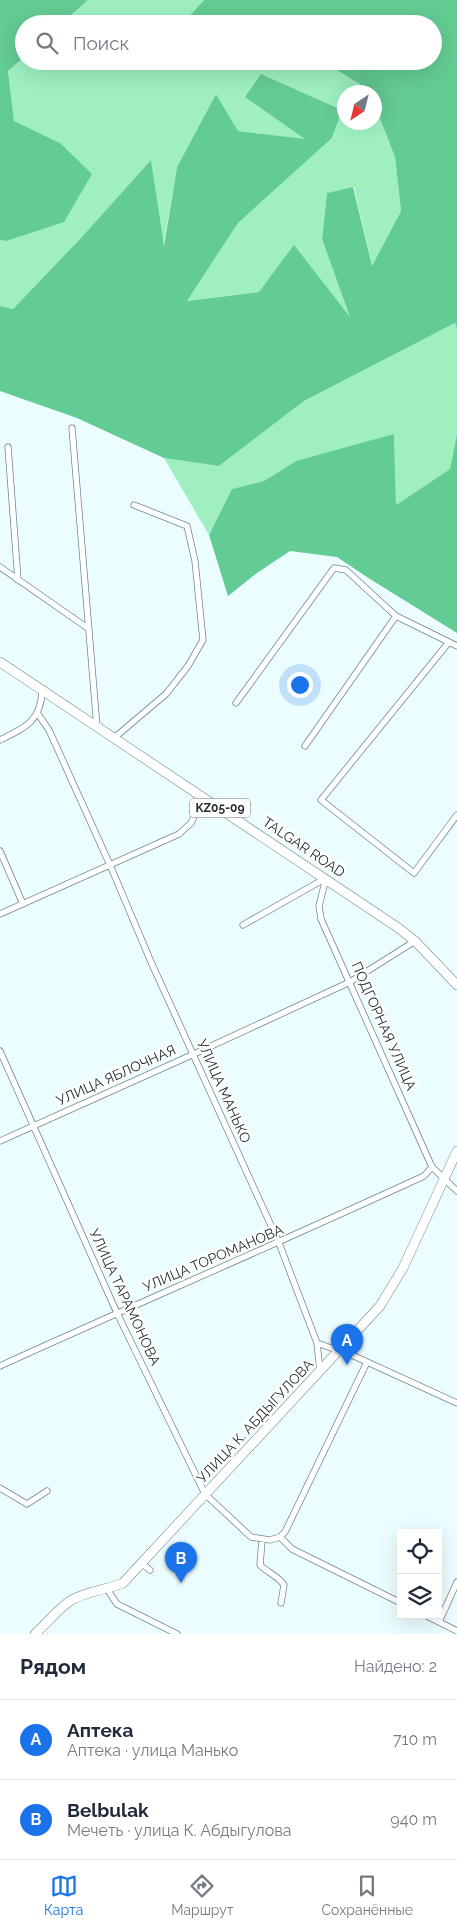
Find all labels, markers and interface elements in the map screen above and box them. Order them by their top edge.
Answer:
search box [15,15,442,70]
icon: search [33,29,61,57]
text: Поиск [73,32,129,54]
north arrow [337,85,382,130]
your location [287,672,313,698]
road number: KZ05-09 [190,798,250,818]
street label: TALGAR ROAD [260,814,348,880]
street label: ПОДГОРНАЯ УЛИЦА [348,959,420,1093]
street label: УЛИЦА МАНЬКО [194,1037,254,1145]
street label: УЛИЦА ЯБЛОЧНАЯ [54,1042,178,1108]
street label: УЛИЦА ТОРОМАНОВА [140,1221,286,1295]
street label: УЛИЦА ТАРАМОНОВА [86,1226,164,1368]
pin: A [331,1324,363,1365]
street label: УЛИЦА К. АБДЫГУЛОВА [194,1356,317,1486]
map controls [397,1529,442,1619]
button: locate [397,1529,442,1574]
pin: B [165,1542,197,1583]
button: layers [397,1574,442,1619]
text: Рядом [20,1654,86,1679]
text: Найдено: 2 [354,1657,437,1676]
text: Аптека [67,1719,133,1741]
text: A [31,1730,41,1749]
text: 710 m [393,1730,437,1749]
text: Аптека · улица Манько [67,1741,238,1760]
text: Belbulak [67,1799,149,1821]
text: B [31,1810,41,1829]
text: 940 m [390,1810,437,1829]
text: Мечеть · улица К. Абдыгулова [67,1821,291,1840]
tab: Карта [44,1872,83,1918]
tab: Маршрут [171,1872,234,1918]
tab: Сохранённые [321,1872,413,1918]

